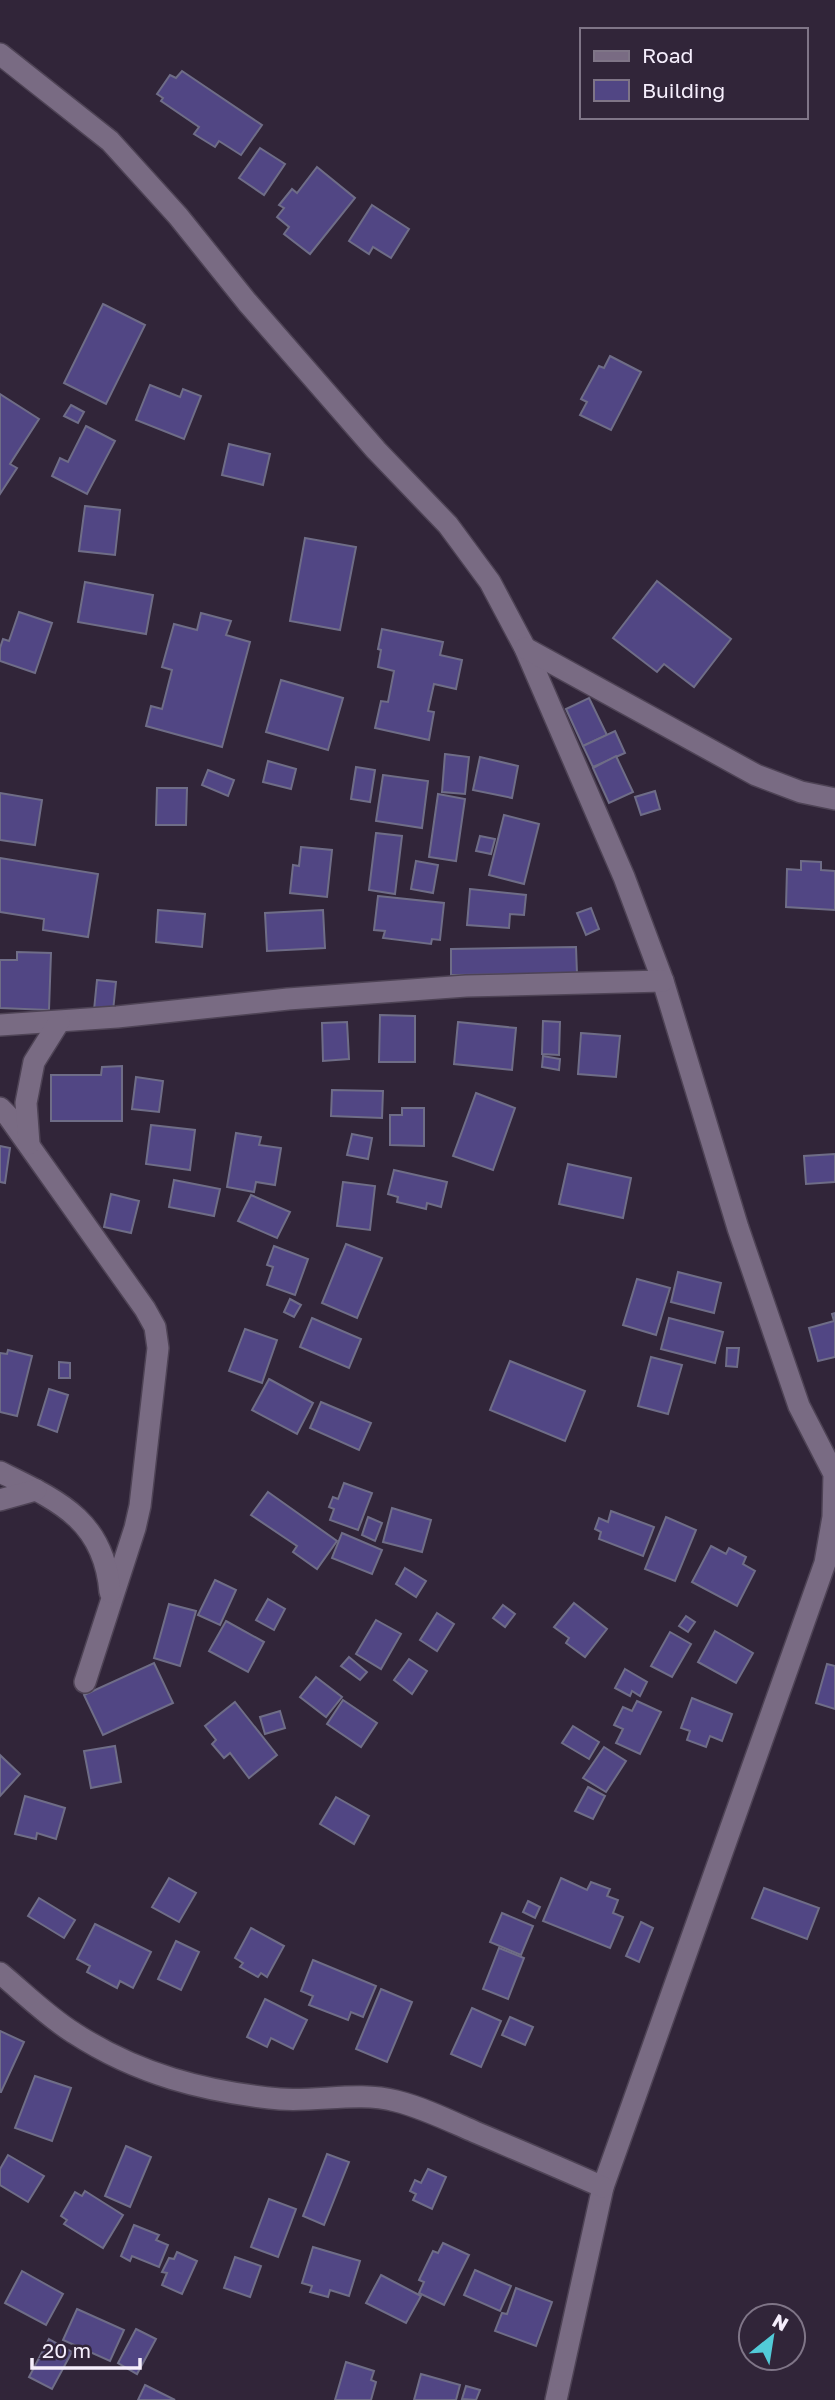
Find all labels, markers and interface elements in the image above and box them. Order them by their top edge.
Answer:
legend [580,28,807,119]
text: Road [642,42,693,68]
text: Building [642,77,725,103]
north arrow [737,2302,807,2372]
text: N [769,2308,793,2335]
scale bar [32,2326,140,2370]
text: 20 m [42,2337,91,2363]

